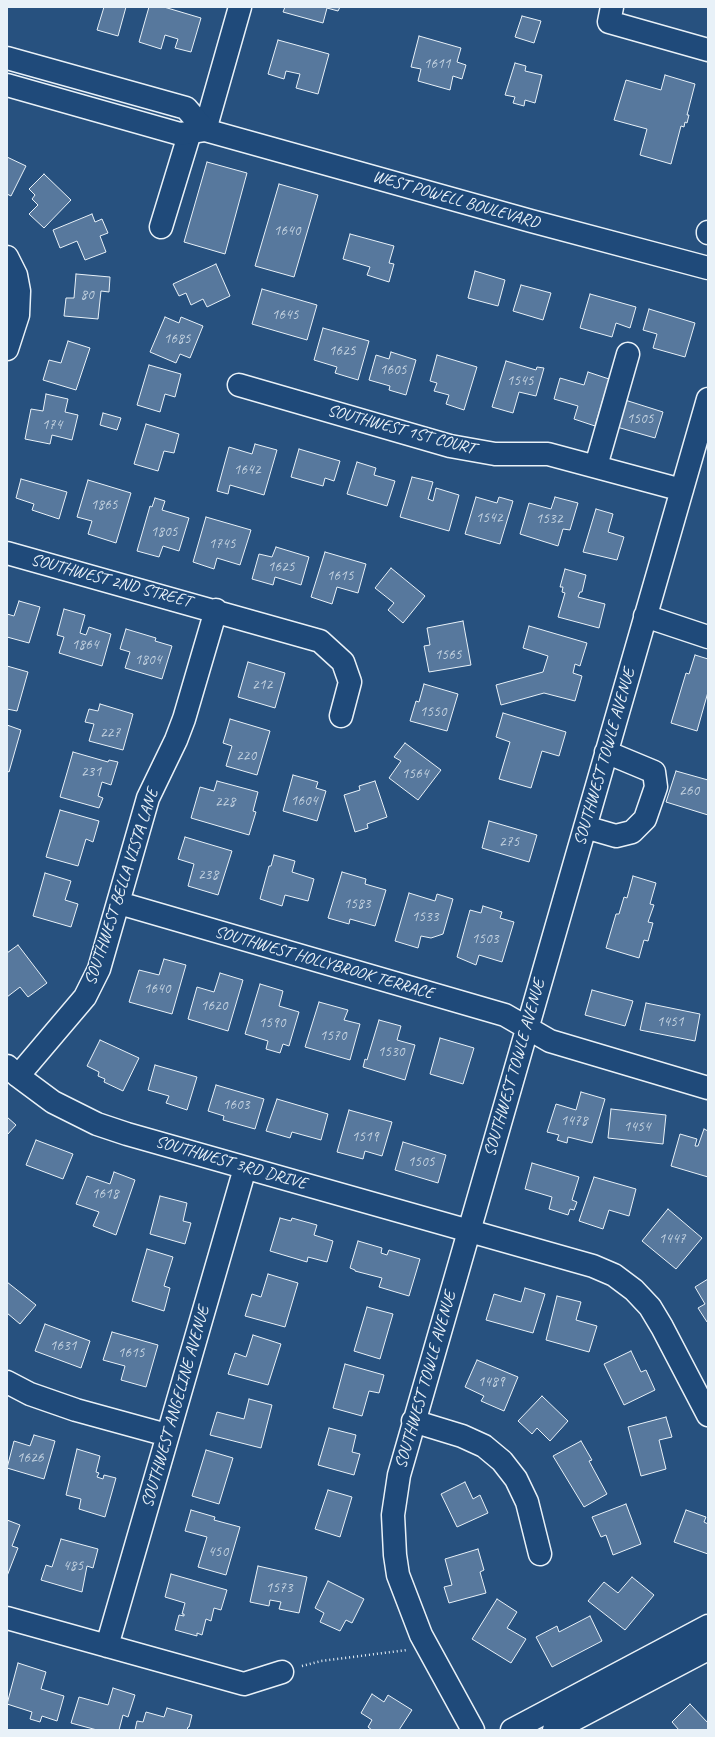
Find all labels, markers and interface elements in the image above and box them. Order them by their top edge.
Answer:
house number: 1611 [424,55,450,73]
street label: WEST POWELL BOULEVARD [370,166,542,234]
house number: 1640 [274,222,300,240]
house number: 80 [80,286,94,304]
house number: 1645 [272,306,298,324]
house number: 1685 [164,330,190,348]
house number: 1625 [329,342,355,360]
house number: 1605 [380,361,406,379]
house number: 1545 [507,372,533,390]
street label: SOUTHWEST 1ST COURT [325,400,477,460]
house number: 1505 [627,410,653,428]
house number: 174 [42,416,62,434]
house number: 1642 [234,461,260,479]
house number: 1865 [91,496,117,514]
house number: 1542 [476,509,502,527]
house number: 1532 [536,510,562,528]
house number: 1805 [151,523,177,541]
house number: 1745 [209,535,235,553]
street label: SOUTHWEST 2ND STREET [29,550,193,612]
house number: 1625 [268,558,294,576]
house number: 1615 [327,567,353,585]
house number: 1864 [72,636,98,654]
house number: 1565 [435,646,461,664]
house number: 1804 [135,651,161,669]
street label: SOUTHWEST TOWLE AVENUE [570,666,640,848]
house number: 212 [252,676,272,694]
house number: 1550 [420,703,446,721]
house number: 227 [100,724,120,742]
house number: 220 [236,747,256,765]
house number: 231 [81,763,101,781]
house number: 1564 [402,765,428,783]
house number: 260 [679,782,699,800]
street label: SOUTHWEST BELLA VISTA LANE [81,786,163,988]
house number: 1604 [291,792,317,810]
house number: 228 [215,793,235,811]
house number: 275 [499,833,519,851]
house number: 238 [198,866,218,884]
house number: 1583 [344,895,370,913]
house number: 1533 [412,908,438,926]
street label: SOUTHWEST HOLLYBROOK TERRACE [212,922,436,1004]
house number: 1503 [472,930,498,948]
street label: SOUTHWEST TOWLE AVENUE [480,977,550,1159]
house number: 1640 [144,980,170,998]
house number: 1620 [201,997,227,1015]
house number: 1451 [657,1013,683,1031]
house number: 1590 [259,1014,285,1032]
house number: 1570 [320,1027,346,1045]
house number: 1530 [378,1043,404,1061]
house number: 1603 [223,1096,249,1114]
house number: 1478 [561,1112,587,1130]
house number: 1454 [624,1118,650,1136]
house number: 1519 [352,1128,378,1146]
street label: SOUTHWEST 3RD DRIVE [153,1132,309,1194]
house number: 1505 [408,1153,434,1171]
house number: 1618 [92,1185,118,1203]
house number: 1447 [659,1230,685,1248]
street label: SOUTHWEST TOWLE AVENUE [391,1289,461,1471]
street label: SOUTHWEST ANGELINE AVENUE [137,1304,215,1510]
house number: 1631 [50,1337,76,1355]
house number: 1615 [118,1344,144,1362]
house number: 1489 [478,1373,504,1391]
house number: 1626 [17,1449,43,1467]
house number: 450 [208,1543,228,1561]
house number: 485 [63,1557,83,1575]
house number: 1573 [266,1579,292,1597]

